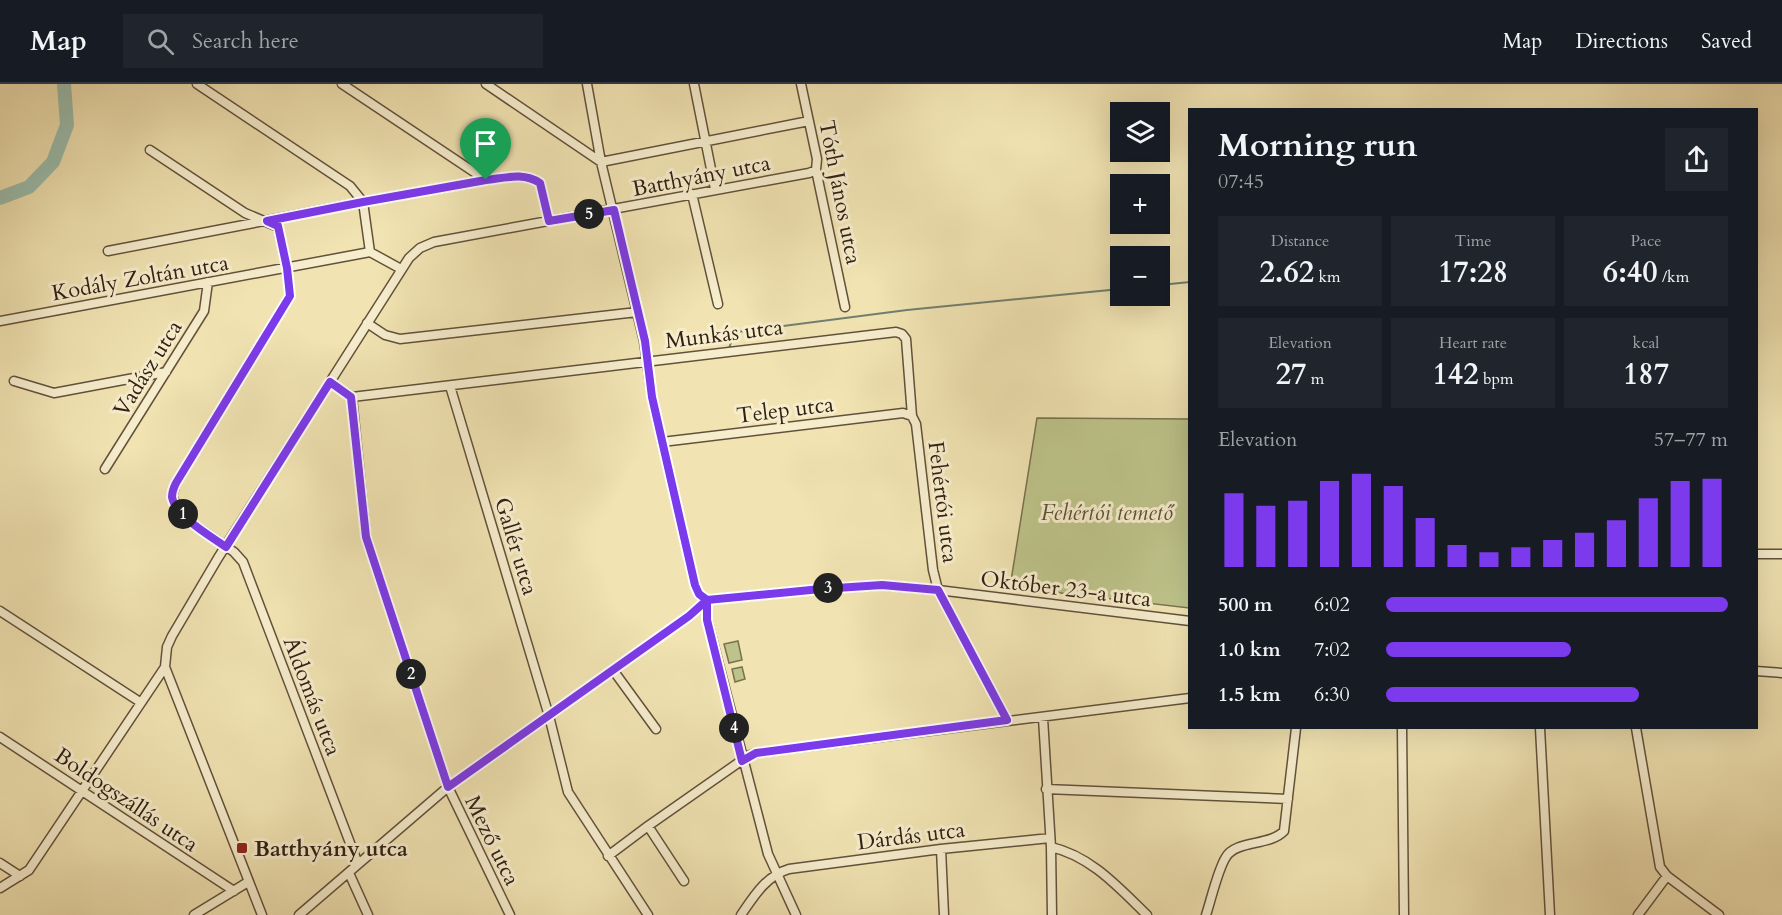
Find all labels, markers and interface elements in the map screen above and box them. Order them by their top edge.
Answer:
search box [123,14,543,68]
text: Map [30,22,87,60]
icon: search [144,25,177,58]
text: Search here [192,26,299,56]
text: Map [1502,27,1542,56]
text: Directions [1575,27,1668,56]
text: Saved [1701,27,1752,56]
map controls [1110,102,1170,306]
button: layers [1110,102,1170,162]
pin [460,118,511,180]
street label: Tóth János utca [811,118,869,267]
text: Morning run [1218,123,1418,168]
icon: arrive [469,127,502,160]
button: share [1665,128,1728,191]
street label: Batthyány utca [630,148,773,204]
text: 07:45 [1218,168,1264,195]
button: + [1110,174,1170,234]
pin: 5 [574,199,604,229]
text: 5 [585,203,593,225]
text: Distance [1271,230,1329,252]
text: Time [1454,230,1492,252]
text: Pace [1631,230,1661,252]
button: − [1110,246,1170,306]
street label: Kodály Zoltán utca [49,248,232,308]
text: 2.62 [1259,252,1314,293]
text: 17:28 [1438,252,1508,293]
text: 6:40 [1603,252,1658,293]
text: km [1314,266,1341,288]
text: /km [1658,266,1689,288]
street label: Munkás utca [664,312,785,356]
street label: Vadász utca [106,314,190,423]
text: Elevation [1268,332,1332,354]
text: Heart rate [1439,332,1507,354]
text: kcal [1633,332,1659,354]
text: 27 [1276,354,1306,395]
text: 142 [1432,354,1479,395]
text: 187 [1623,354,1669,395]
text: m [1306,368,1324,390]
text: bpm [1479,368,1514,390]
street label: Telep utca [735,389,836,431]
text: Elevation [1218,426,1297,453]
text: 57–77 m [1654,426,1728,453]
street label: Fehértói utca [921,440,965,565]
street label: Gallér utca [487,494,545,599]
park label: Fehértói temető [1041,498,1175,528]
pin: 1 [168,499,198,529]
text: 1 [179,503,187,525]
street label: Október 23-a utca [979,564,1153,614]
pin: 3 [813,573,843,603]
text: 3 [824,577,832,599]
text: 500 m [1218,591,1273,618]
text: 6:02 [1314,591,1350,618]
street label: Áldomás utca [276,633,349,760]
text: 1.0 km [1218,636,1281,663]
text: 7:02 [1314,636,1350,663]
pin: 2 [396,659,426,689]
text: 2 [407,663,415,685]
text: 1.5 km [1218,681,1281,708]
text: 6:30 [1314,681,1350,708]
pin: 4 [719,713,749,743]
text: 4 [730,717,738,739]
street label: Boldogszállás utca [49,741,205,859]
street label: Mező utca [457,790,527,891]
street label: Dárdás utca [855,814,967,857]
place label: Batthyány utca [254,834,408,864]
marker: Batthyány utca [235,841,249,855]

